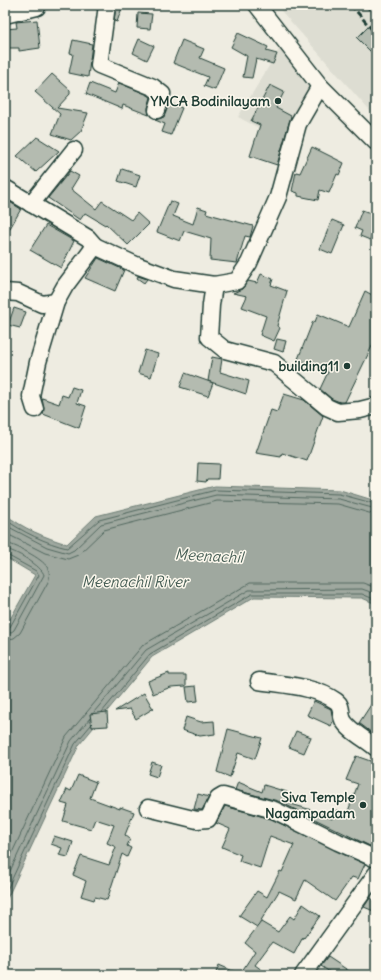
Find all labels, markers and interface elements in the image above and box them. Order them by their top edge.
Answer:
place label: YMCA Bodinilayam [149,92,271,110]
marker: YMCA Bodinilayam [273,96,283,106]
place label: building11 [278,357,339,375]
marker: building11 [342,361,352,371]
water label: Meenachil [174,544,246,567]
water label: Meenachil River [82,572,190,591]
place label: Siva Temple Nagampadam [265,788,356,822]
marker: Siva Temple Nagampadam [358,800,368,810]

